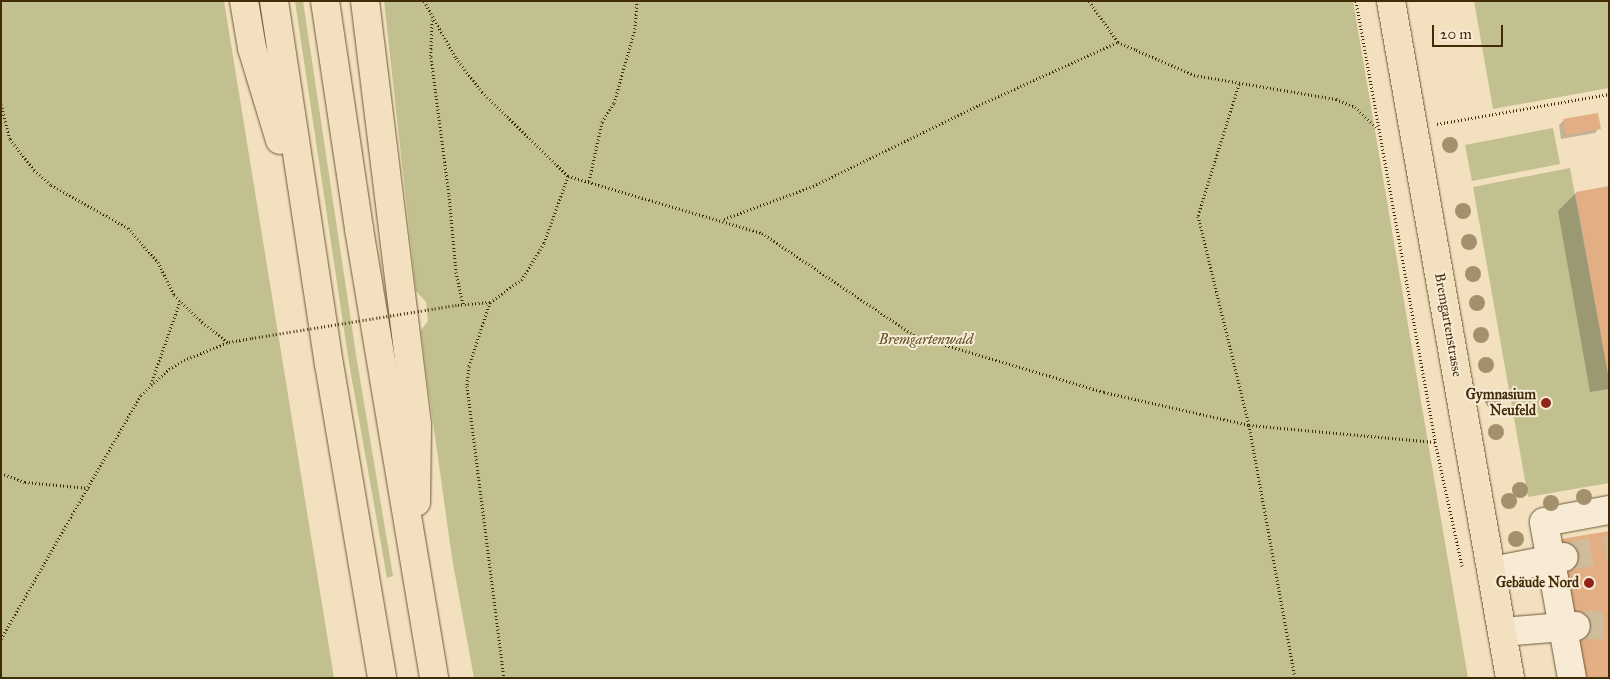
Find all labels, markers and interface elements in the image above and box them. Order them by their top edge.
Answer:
scale bar [1435,15,1506,47]
text: 20 m [1440,25,1472,43]
street label: Bremgartenstrasse [1431,272,1465,378]
park label: Bremgartenwald [879,332,973,348]
place label: Gymnasium Neufeld [1466,387,1536,420]
marker: Gymnasium Neufeld [1540,397,1552,409]
place label: Gebäude Nord [1496,575,1579,591]
marker: Gebäude Nord [1583,577,1595,589]

